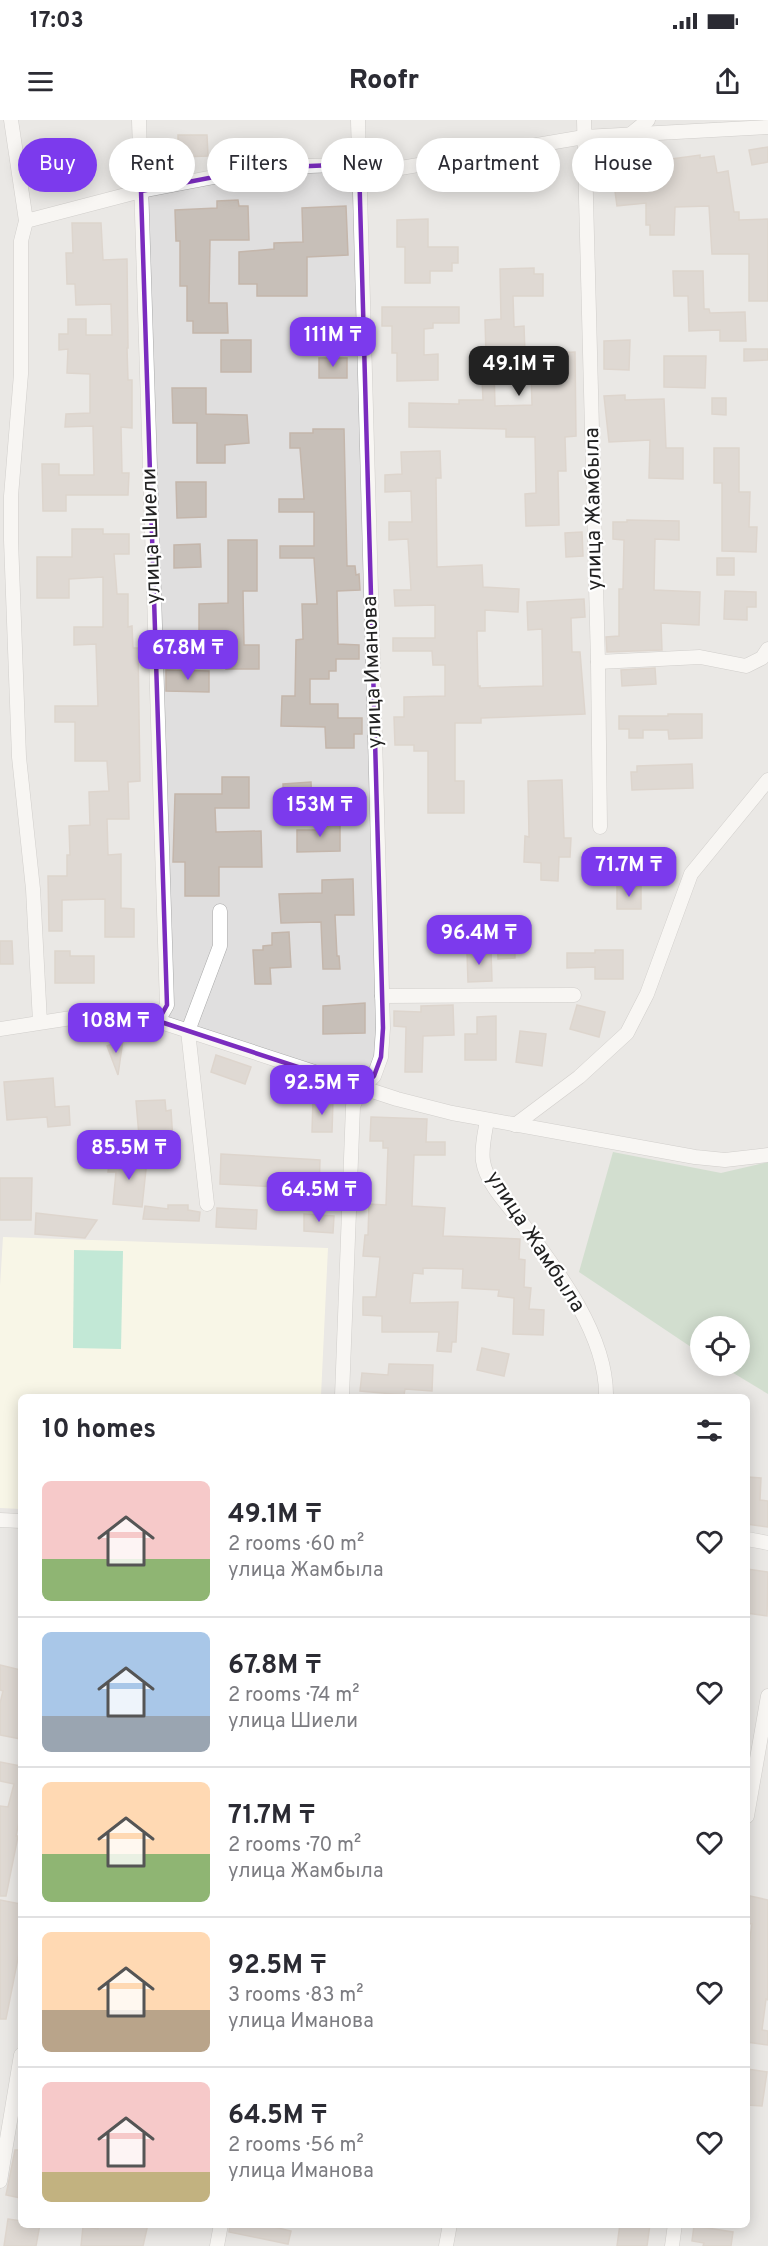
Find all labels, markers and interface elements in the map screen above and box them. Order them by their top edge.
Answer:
text: 17:03 [30,8,84,35]
text: Roofr [349,64,419,98]
icon: menu [24,65,57,98]
icon: share [711,65,744,98]
chip: Buy [18,138,97,192]
chip: Rent [109,138,195,192]
chip: Filters [207,138,309,192]
chip: New [321,138,404,192]
chip: Apartment [416,138,560,192]
chip: House [572,138,674,192]
pin: 111M ₸ [284,317,382,368]
text: 111M ₸ [304,323,362,349]
pin: 49.1M ₸ [464,346,574,397]
text: 49.1M ₸ [483,352,555,378]
street label: улица Жамбыла [579,427,609,591]
street label: улица Шиели [136,467,168,605]
street label: улица Иманова [357,595,389,749]
pin: 67.8M ₸ [133,630,243,681]
text: 67.8M ₸ [152,636,224,662]
pin: 153M ₸ [271,787,369,838]
text: 153M ₸ [287,793,353,819]
pin: 71.7M ₸ [574,847,684,898]
text: 71.7M ₸ [595,853,663,879]
pin: 96.4M ₸ [424,915,534,966]
text: 96.4M ₸ [441,921,517,947]
pin: 108M ₸ [67,1003,165,1054]
text: 108M ₸ [82,1009,150,1035]
pin: 92.5M ₸ [267,1065,377,1116]
text: 92.5M ₸ [284,1071,360,1097]
pin: 85.5M ₸ [74,1130,184,1181]
text: 85.5M ₸ [91,1136,167,1162]
street label: улица Жамбыла [479,1166,591,1318]
pin: 64.5M ₸ [264,1172,374,1223]
text: 64.5M ₸ [281,1178,357,1204]
map controls [690,1316,750,1376]
button: locate [690,1316,750,1376]
text: 10 homes [42,1414,156,1447]
icon: filters [693,1414,726,1447]
text: 49.1M ₸ [228,1499,322,1532]
icon: home [90,1505,162,1577]
icon: heart [693,1525,726,1558]
text: 2 rooms · 60 m² [228,1532,364,1558]
text: улица Жамбыла [228,1558,383,1584]
text: 67.8M ₸ [228,1650,322,1683]
icon: home [90,1656,162,1728]
icon: heart [693,1676,726,1709]
text: 2 rooms · 74 m² [228,1683,359,1709]
text: улица Шиели [228,1709,358,1735]
text: 71.7M ₸ [228,1800,316,1833]
icon: home [90,1806,162,1878]
icon: heart [693,1826,726,1859]
text: 2 rooms · 70 m² [228,1833,361,1859]
text: улица Жамбыла [228,1859,383,1885]
text: 92.5M ₸ [228,1950,327,1983]
icon: home [90,1956,162,2028]
icon: heart [693,1976,726,2009]
text: 3 rooms · 83 m² [228,1983,363,2009]
text: улица Иманова [228,2009,374,2035]
text: 64.5M ₸ [228,2100,327,2133]
icon: home [90,2106,162,2178]
icon: heart [693,2126,726,2159]
text: 2 rooms · 56 m² [228,2133,364,2159]
text: улица Иманова [228,2159,374,2185]

